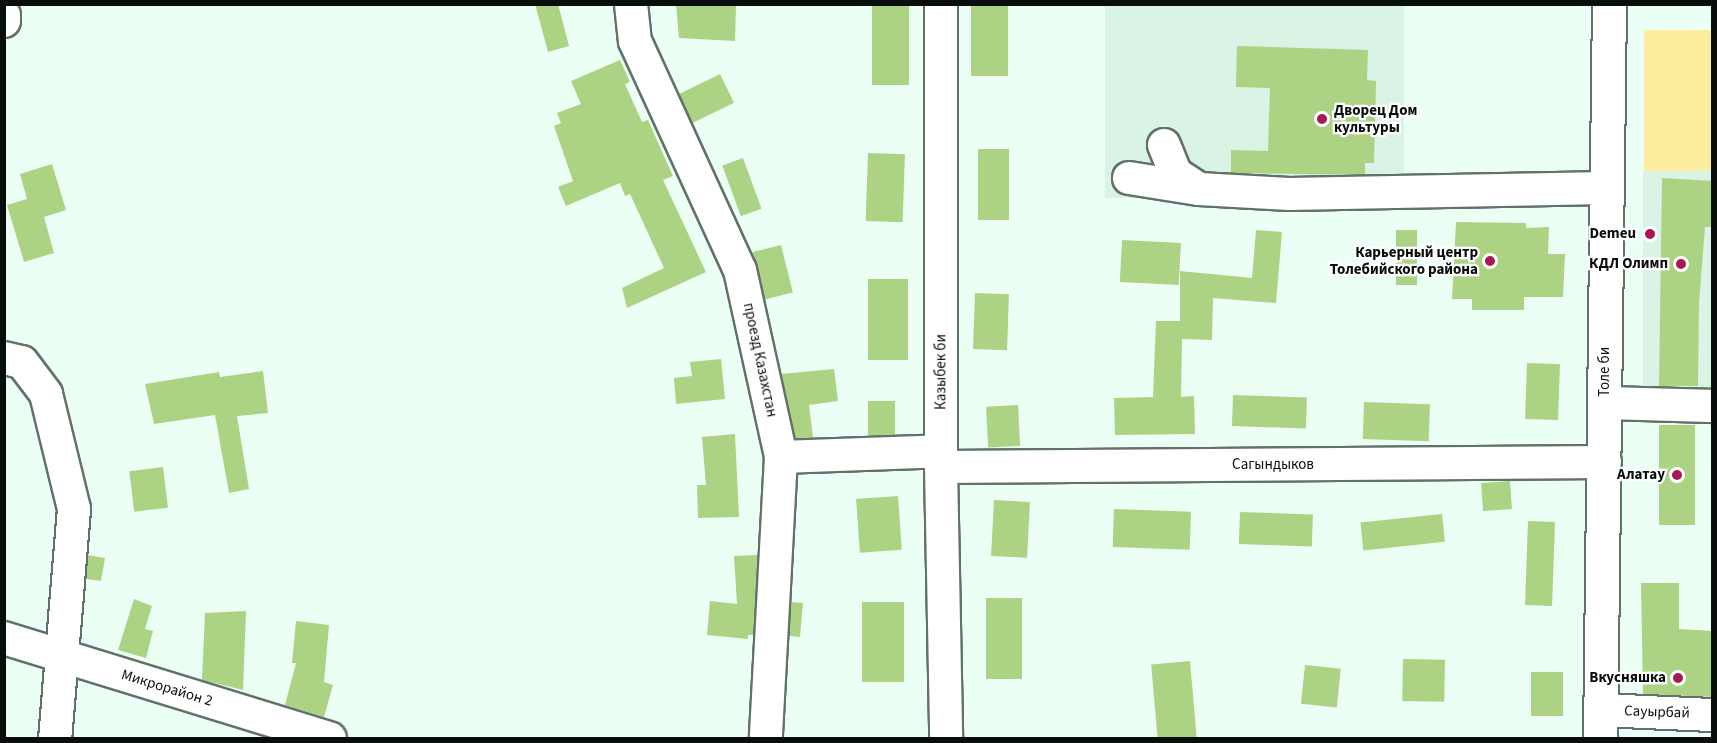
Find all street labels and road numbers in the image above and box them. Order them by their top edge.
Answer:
street label: проезд Казахстан [739,301,781,419]
street label: Казыбек би [932,334,950,410]
street label: Толе би [1596,347,1614,397]
street label: Сагындыков [1232,456,1314,474]
street label: Микрорайон 2 [119,666,215,710]
street label: Сауырбай [1624,702,1690,722]

